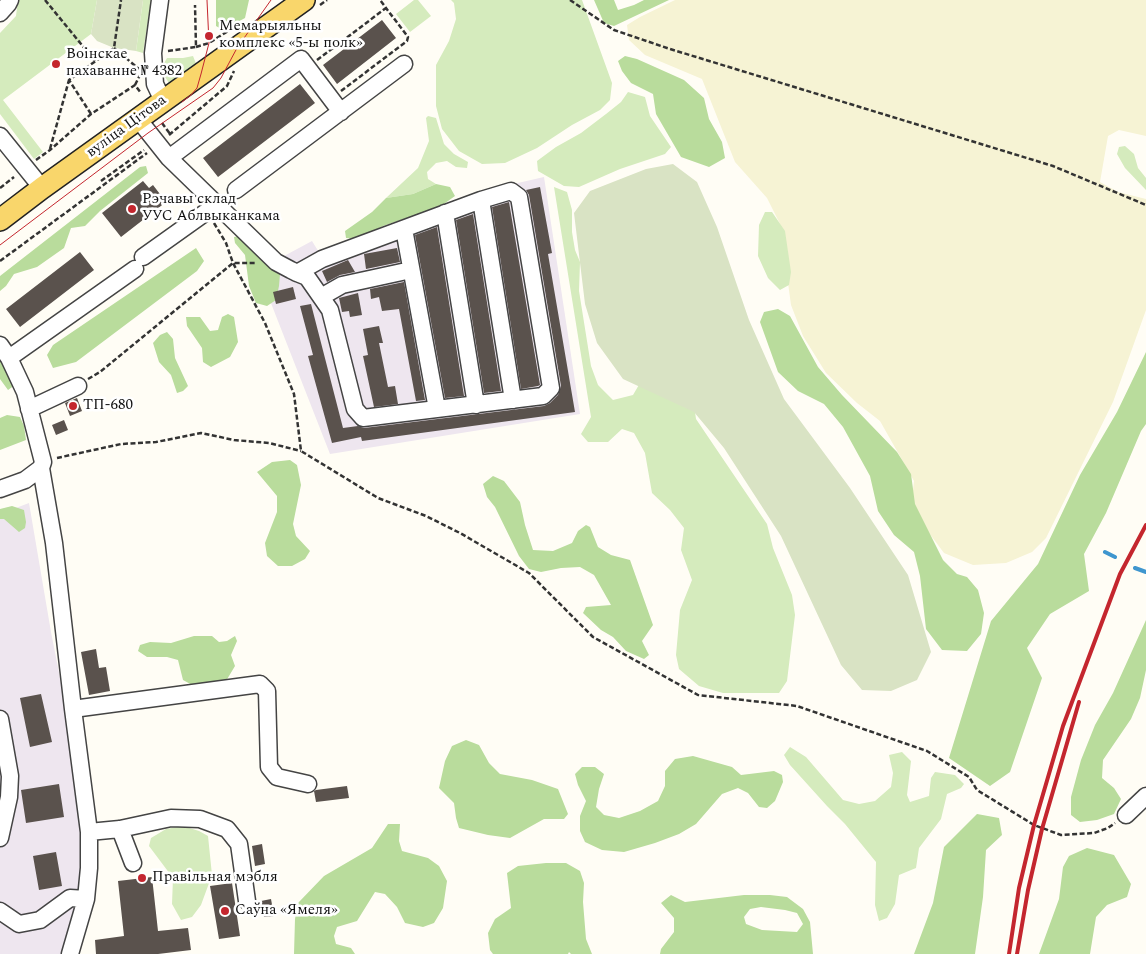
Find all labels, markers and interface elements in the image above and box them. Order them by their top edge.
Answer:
place label: Мемарыяльны комплекс «5-ы полк» [219,18,363,53]
marker: Мемарыяльны комплекс «5-ы полк» [203,30,215,42]
place label: Воінскае пахаванне № 4382 [66,46,182,81]
marker: Воінскае пахаванне № 4382 [50,58,62,70]
street label: вуліца Цітова [83,92,171,162]
place label: Рэчавы склад УУС Аблвыканкама [142,191,280,226]
marker: Рэчавы склад УУС Аблвыканкама [126,203,138,215]
place label: ТП-680 [83,397,133,415]
marker: ТП-680 [67,400,79,412]
place label: Правільная мэбля [152,869,278,887]
marker: Правільная мэбля [136,872,148,884]
place label: Саўна «Ямеля» [235,902,338,920]
marker: Саўна «Ямеля» [219,905,231,917]

